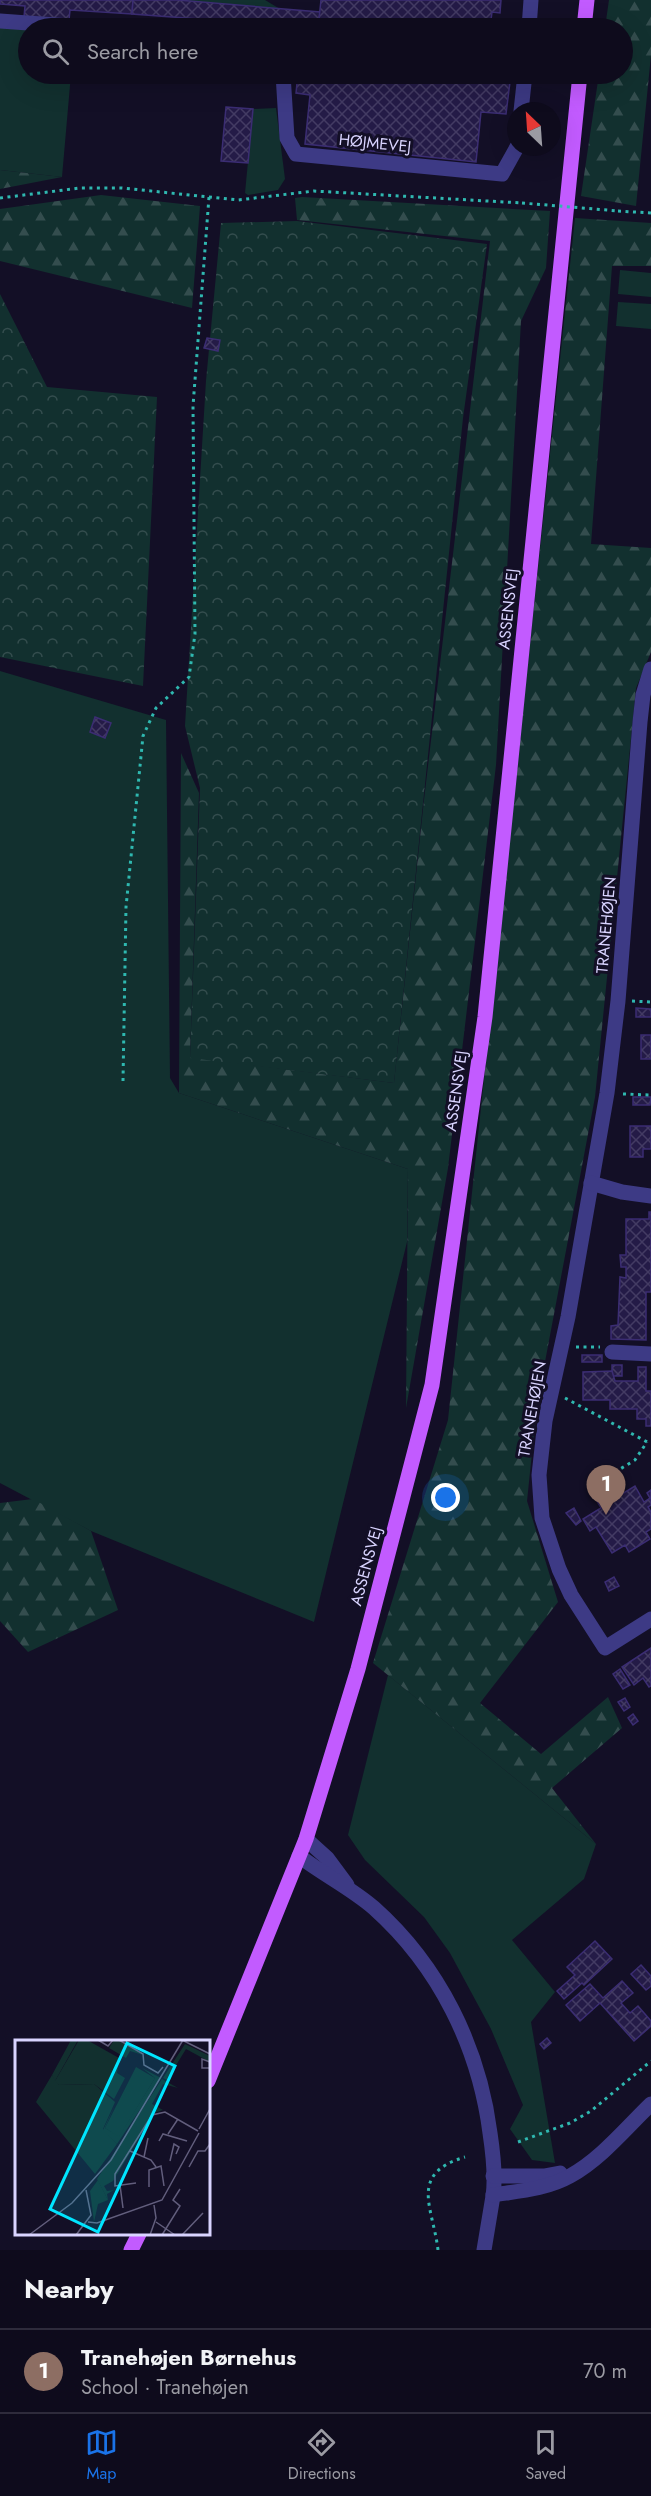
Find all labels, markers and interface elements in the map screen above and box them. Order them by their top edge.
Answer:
search box [18,18,633,84]
icon: search [39,35,72,68]
text: Search here [87,35,198,67]
north arrow [507,102,561,156]
street label: HØJMEVEJ [338,128,412,158]
street label: ASSENSVEJ [492,567,524,651]
street label: TRANEHØJEN [590,876,622,974]
street label: ASSENSVEJ [439,1049,473,1133]
street label: TRANEHØJEN [512,1359,552,1459]
pin: 1 [586,1466,626,1515]
your location [431,1483,460,1512]
street label: ASSENSVEJ [344,1524,388,1608]
inset map [15,2040,210,2235]
text: Nearby [24,2270,113,2308]
text: Tranehøjen Børnehus [81,2341,296,2373]
text: 1 [38,2357,49,2386]
text: 70 m [583,2357,627,2386]
text: School · Tranehøjen [81,2373,249,2402]
tab: Map [85,2426,118,2485]
tab: Directions [288,2426,356,2485]
tab: Saved [525,2426,566,2485]

